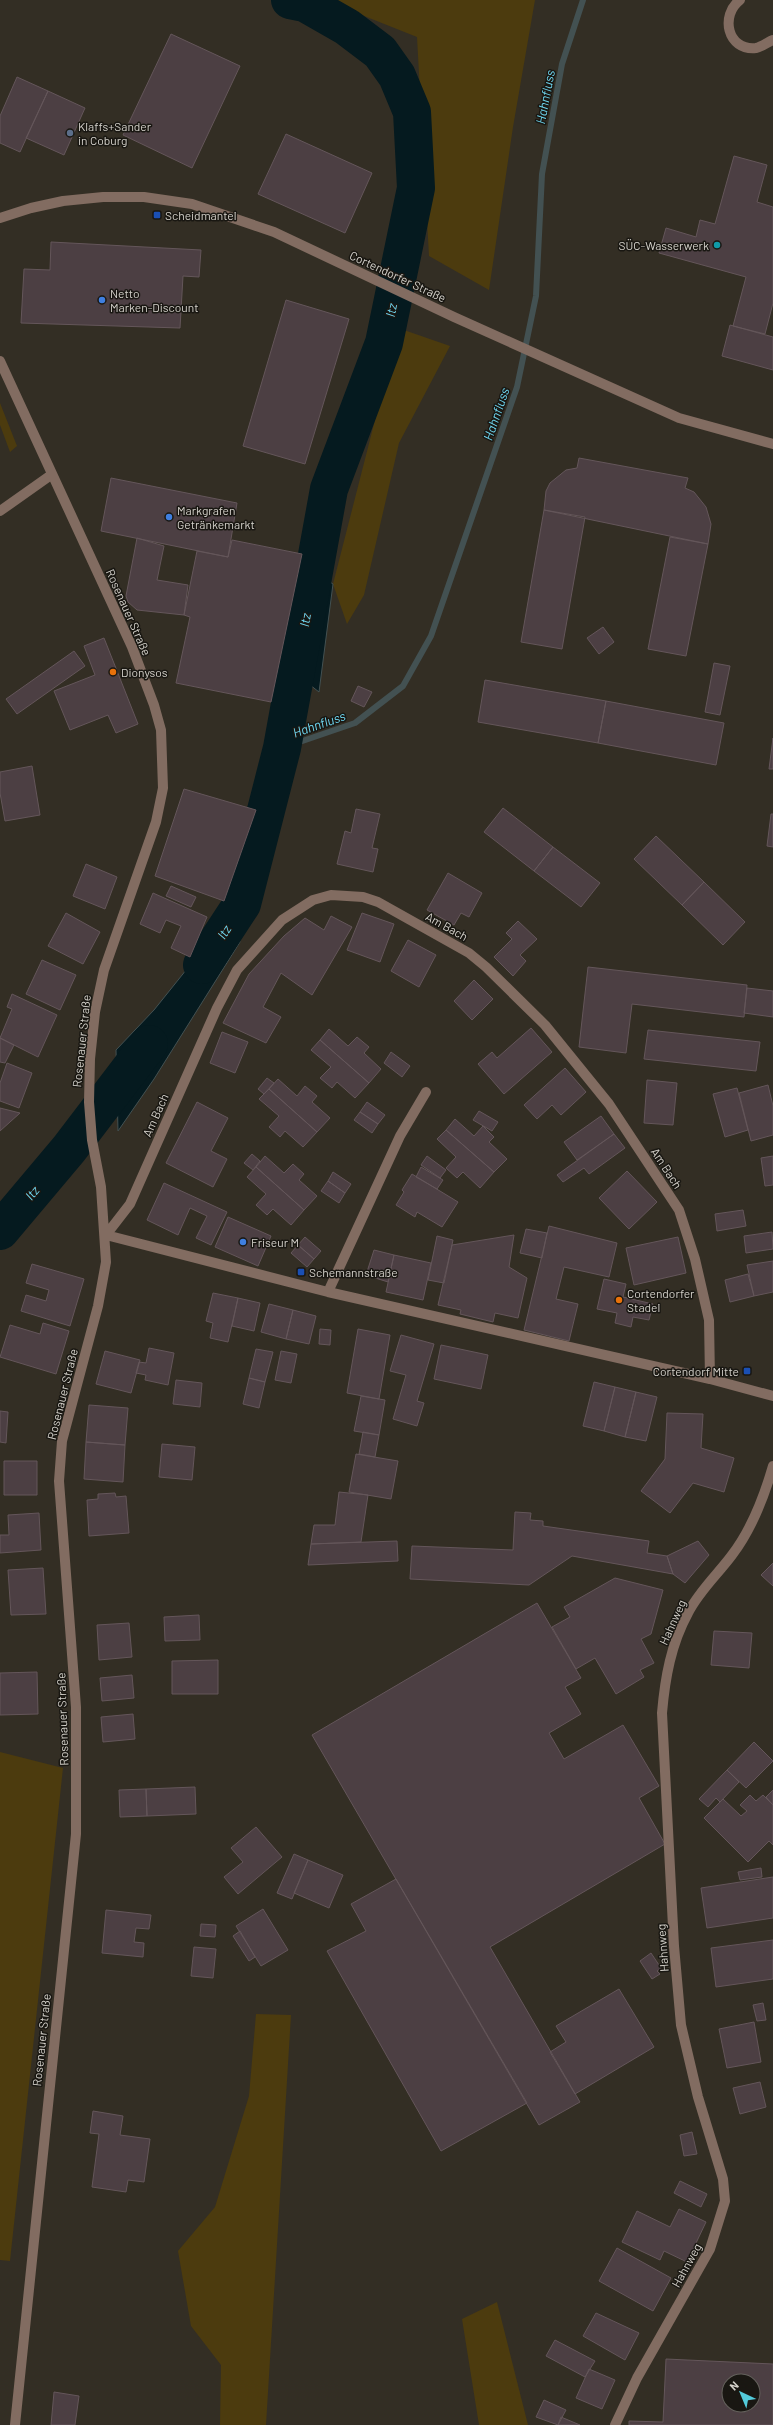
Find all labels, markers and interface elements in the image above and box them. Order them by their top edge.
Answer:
water label: Hahnfluss [532,69,558,125]
place label: Klaffs+Sander in Coburg [78,119,152,147]
marker: Klaffs+Sander in Coburg [65,128,75,138]
place label: Scheidmantel [165,208,237,222]
marker: Scheidmantel [152,210,162,220]
place label: SÜC-Wasserwerk [619,238,709,252]
marker: SÜC-Wasserwerk [712,240,722,250]
street label: Cortendorfer Straße [348,248,448,304]
place label: Netto Marken-Discount [110,286,199,314]
marker: Netto Marken-Discount [97,295,107,305]
water label: Itz [382,301,400,318]
water label: Hahnfluss [480,385,512,443]
place label: Markgrafen Getränkemarkt [177,503,255,531]
marker: Markgrafen Getränkemarkt [164,512,174,522]
street label: Rosenauer Straße [104,567,154,657]
water label: Itz [296,612,314,628]
place label: Dionysos [121,665,168,679]
marker: Dionysos [108,667,118,677]
water label: Hahnfluss [290,708,348,740]
street label: Am Bach [424,909,470,943]
water label: Itz [214,922,235,942]
street label: Rosenauer Straße [69,994,93,1088]
street label: Am Bach [139,1091,171,1139]
street label: Am Bach [649,1145,685,1191]
water label: Itz [22,1182,43,1203]
place label: Friseur M [251,1235,299,1249]
marker: Friseur M [238,1237,248,1247]
place label: Schemannstraße [309,1265,398,1279]
marker: Schemannstraße [296,1267,306,1277]
place label: Cortendorfer Stadel [627,1286,695,1314]
marker: Cortendorfer Stadel [614,1295,624,1305]
street label: Rosenauer Straße [44,1347,80,1441]
place label: Cortendorf Mitte [653,1364,739,1378]
marker: Cortendorf Mitte [742,1366,752,1376]
street label: Hahnweg [656,1597,688,1647]
street label: Rosenauer Straße [53,1672,71,1766]
street label: Hahnweg [653,1924,671,1972]
street label: Rosenauer Straße [29,1993,53,2087]
street label: Hahnweg [668,2241,704,2289]
north arrow [721,2373,761,2413]
text: N [727,2378,741,2393]

